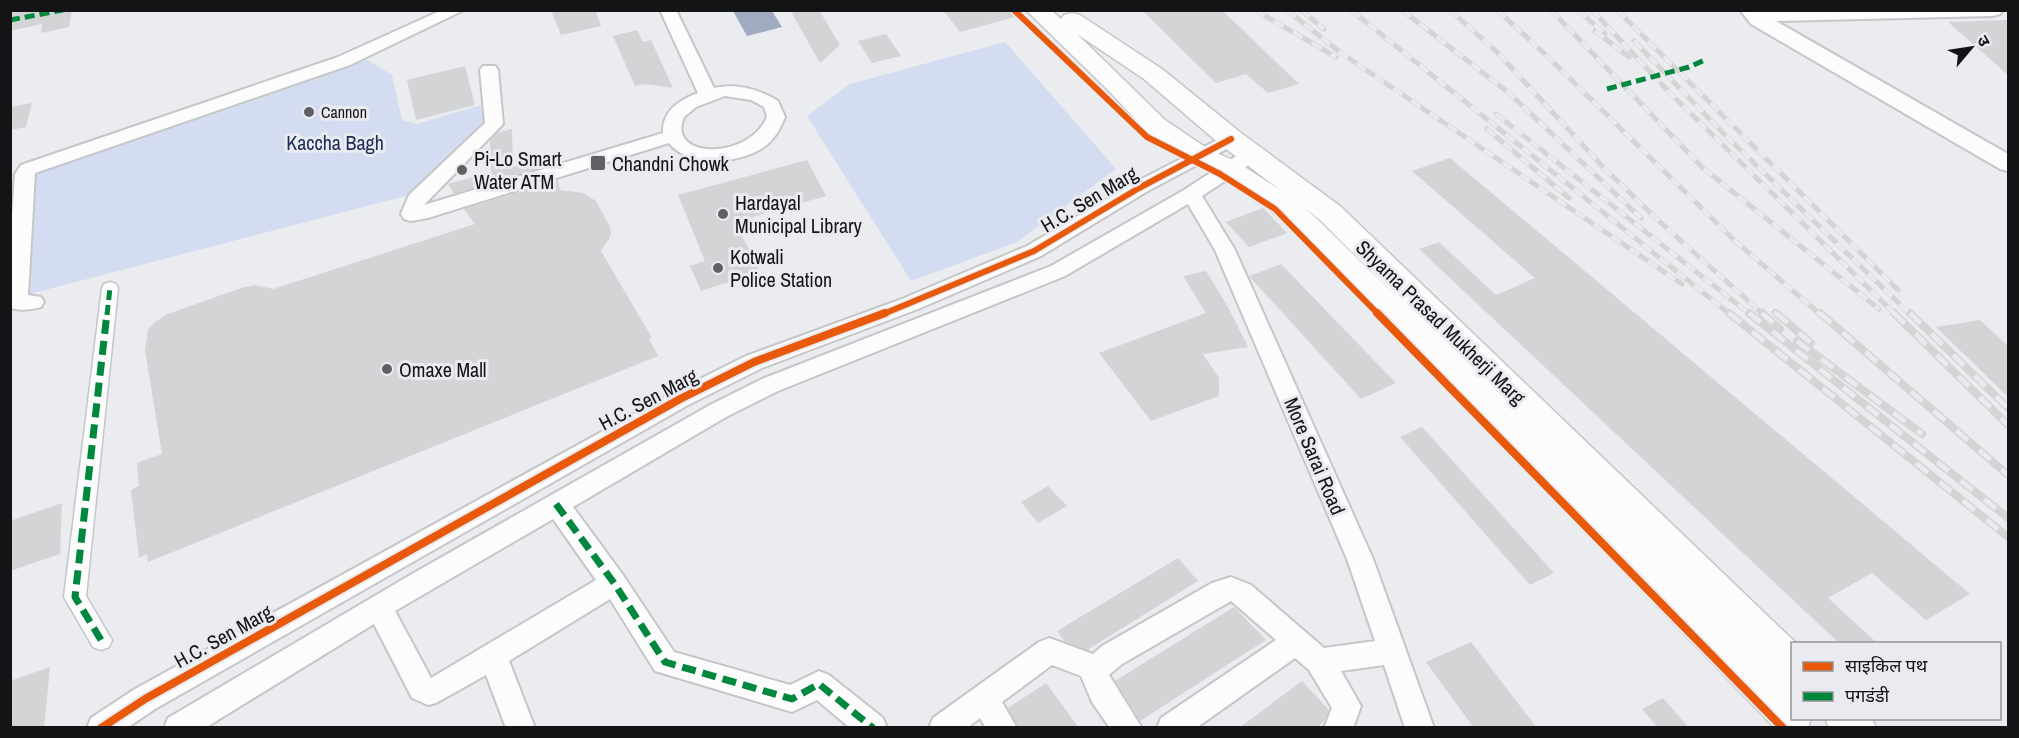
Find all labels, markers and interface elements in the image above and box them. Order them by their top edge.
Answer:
north arrow [1941,18,2001,78]
text: उ [1972,31,1996,51]
place label: Cannon [321,101,367,123]
marker: Cannon [302,105,316,119]
park label: Kaccha Bagh [286,129,384,156]
place label: Pi-Lo Smart Water ATM [474,145,562,195]
place label: Chandni Chowk [612,150,729,177]
marker: Chandni Chowk [589,154,607,172]
street label: H.C. Sen Marg [1036,159,1142,239]
marker: Pi-Lo Smart Water ATM [455,163,469,177]
place label: Hardayal Municipal Library [735,189,862,239]
marker: Hardayal Municipal Library [716,207,730,221]
street label: Shyama Prasad Mukherji Marg [1350,234,1532,410]
place label: Kotwali Police Station [730,243,832,293]
marker: Kotwali Police Station [711,261,725,275]
place label: Omaxe Mall [399,356,486,383]
marker: Omaxe Mall [380,362,394,376]
street label: H.C. Sen Marg [594,362,702,436]
street label: More Sarai Road [1278,393,1352,519]
street label: H.C. Sen Marg [169,598,277,674]
legend [1791,642,2001,720]
text: साइकिल पथ [1845,653,1928,678]
text: पगडंडी [1845,683,1890,708]

